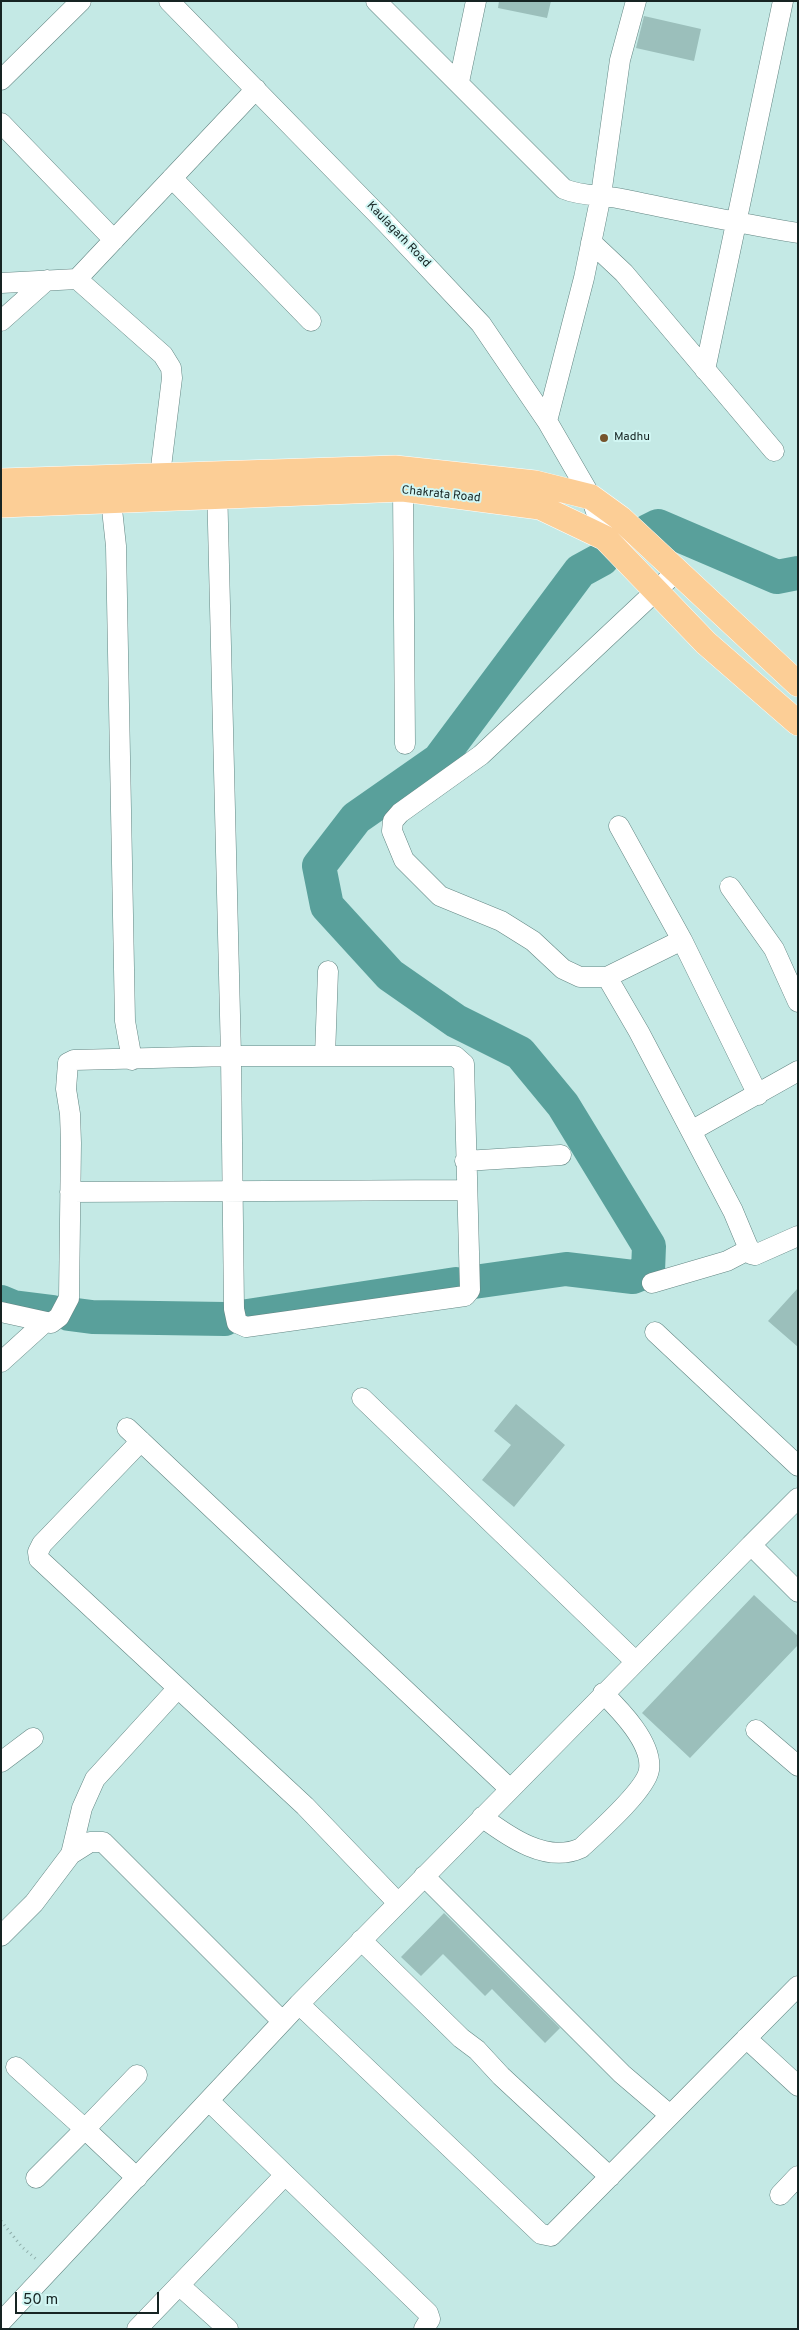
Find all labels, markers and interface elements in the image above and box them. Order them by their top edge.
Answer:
street label: Kaulagarh Road [363,199,433,271]
place label: Madhu [614,431,650,445]
marker: Madhu [598,432,610,444]
street label: Chakrata Road [401,484,481,506]
scale bar [18,2282,161,2314]
text: 50 m [23,2291,58,2310]

